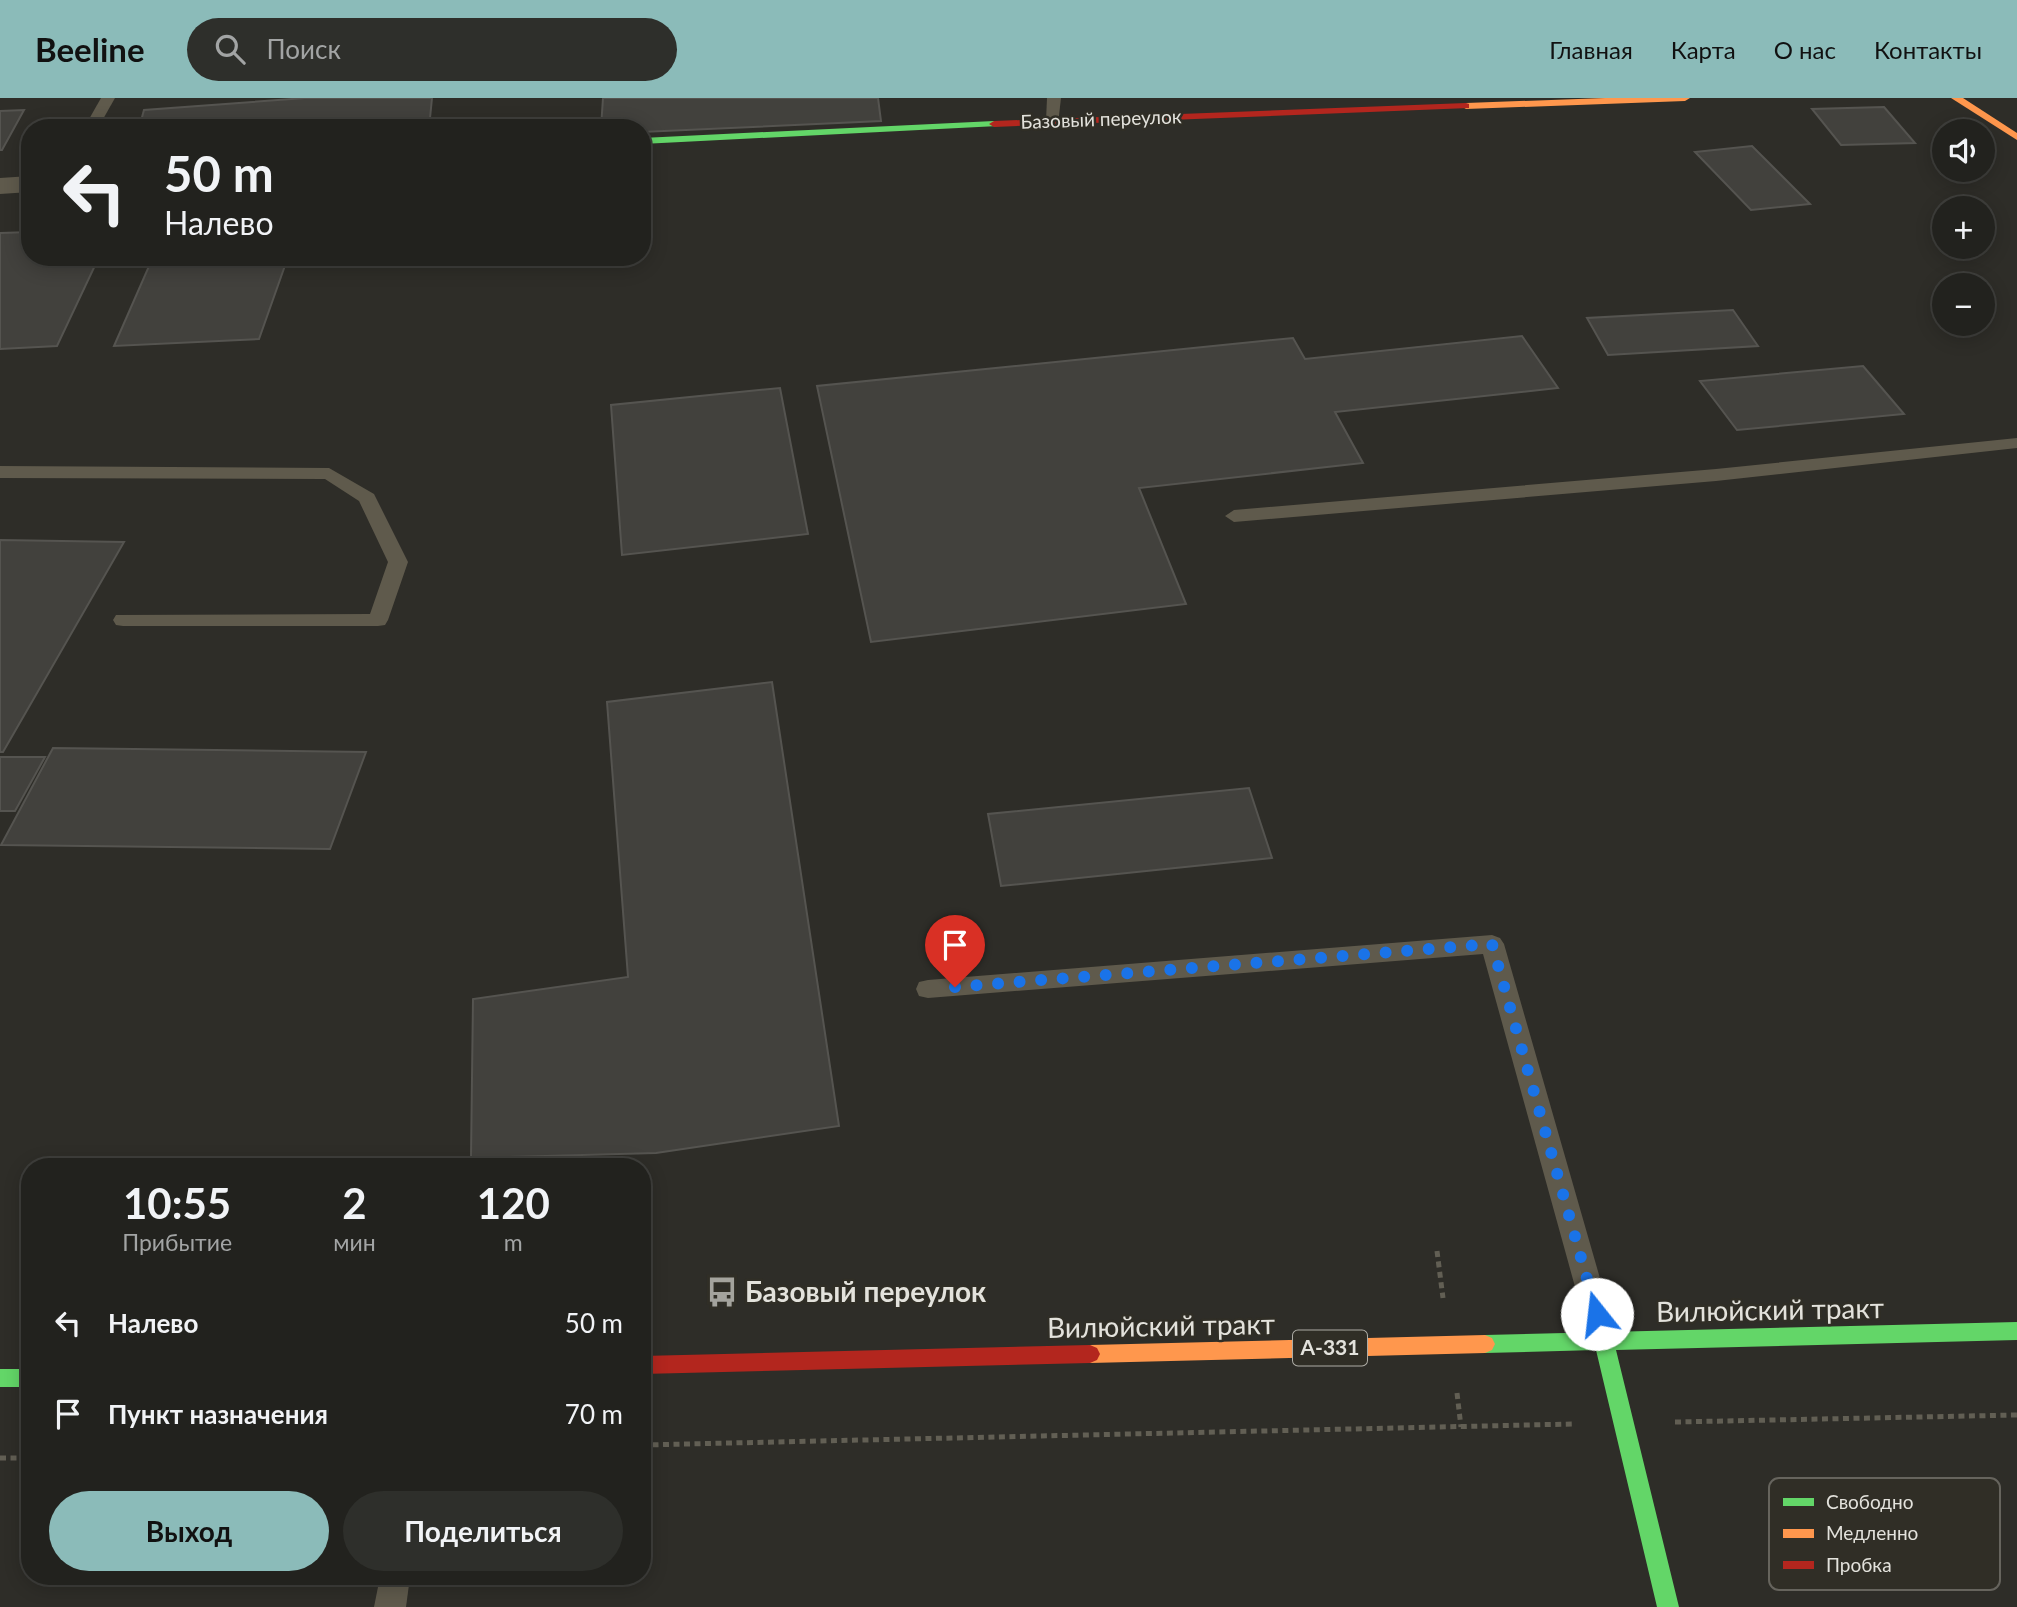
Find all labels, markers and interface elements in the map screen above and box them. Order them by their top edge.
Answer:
search box [187,18,677,81]
text: Beeline [35,29,145,69]
icon: search [211,30,249,68]
text: Поиск [267,33,341,65]
text: Главная [1549,35,1633,64]
text: Карта [1671,35,1736,64]
text: О нас [1774,35,1836,64]
text: Контакты [1874,35,1982,64]
street label: Базовый переулок [1020,104,1182,133]
map controls [1932,119,1995,336]
button: sound [1932,119,1995,182]
text: 50 m [164,144,274,202]
icon: left [49,147,140,238]
button: + [1932,196,1995,259]
text: Налево [164,203,274,242]
button: − [1932,273,1995,336]
pin [925,915,985,987]
icon: arrive [936,926,974,964]
text: 10:55 [123,1178,231,1228]
text: 2 [342,1178,367,1228]
text: 120 [477,1178,550,1228]
text: Прибытие [122,1228,232,1256]
text: мин [333,1228,376,1256]
text: m [504,1228,523,1256]
place label: Базовый переулок [745,1274,986,1308]
bus stop icon: Базовый переулок [705,1275,739,1309]
position arrow [1560,1277,1634,1351]
street label: Вилюйский тракт [1656,1290,1884,1328]
icon: left [49,1304,87,1342]
street label: Вилюйский тракт [1047,1306,1275,1344]
text: Налево [108,1307,198,1339]
text: 50 m [565,1307,623,1339]
road number: А-331 [1293,1330,1367,1366]
icon: arrive [49,1395,87,1433]
text: Пункт назначения [108,1398,328,1430]
text: 70 m [565,1398,623,1430]
legend [1769,1478,2000,1590]
text: Свободно [1826,1490,1914,1513]
button: Выход [49,1491,329,1571]
button: Поделиться [343,1491,623,1571]
text: Медленно [1826,1521,1918,1544]
text: Пробка [1826,1553,1892,1576]

